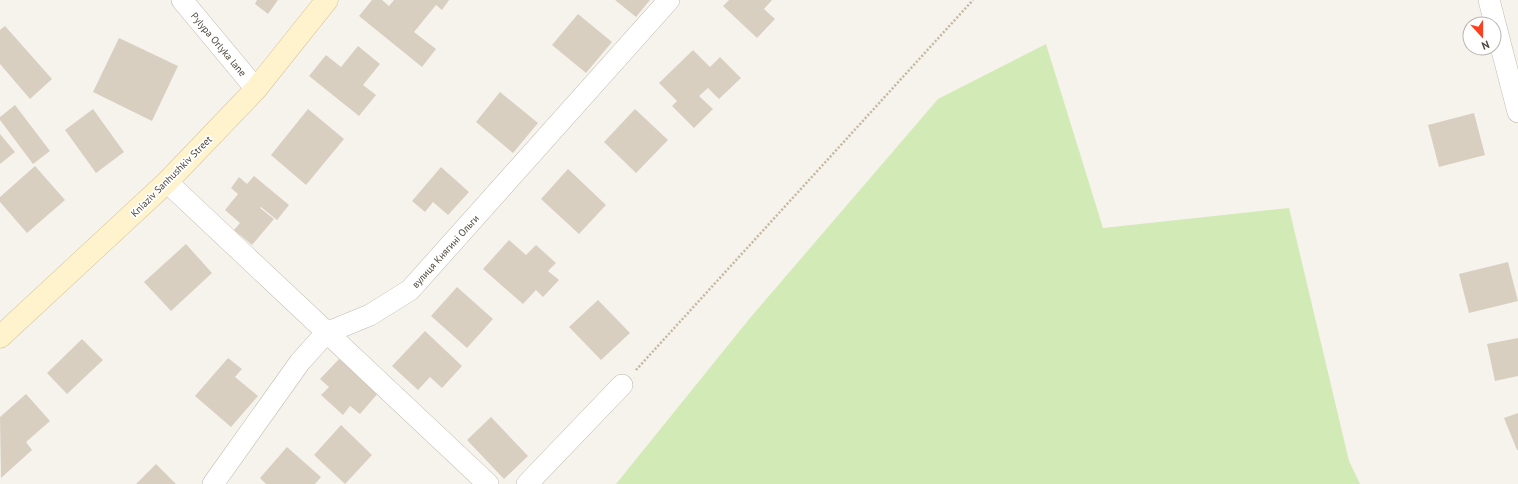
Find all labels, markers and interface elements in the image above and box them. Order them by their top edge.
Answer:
street label: Pylypa Orlyka lane [188,10,249,79]
north arrow [1462,16,1502,56]
text: N [1480,38,1491,53]
street label: Kniaziv Sanhushkiv Street [128,133,215,220]
street label: вулиця Княгині Ольги [409,212,482,291]

